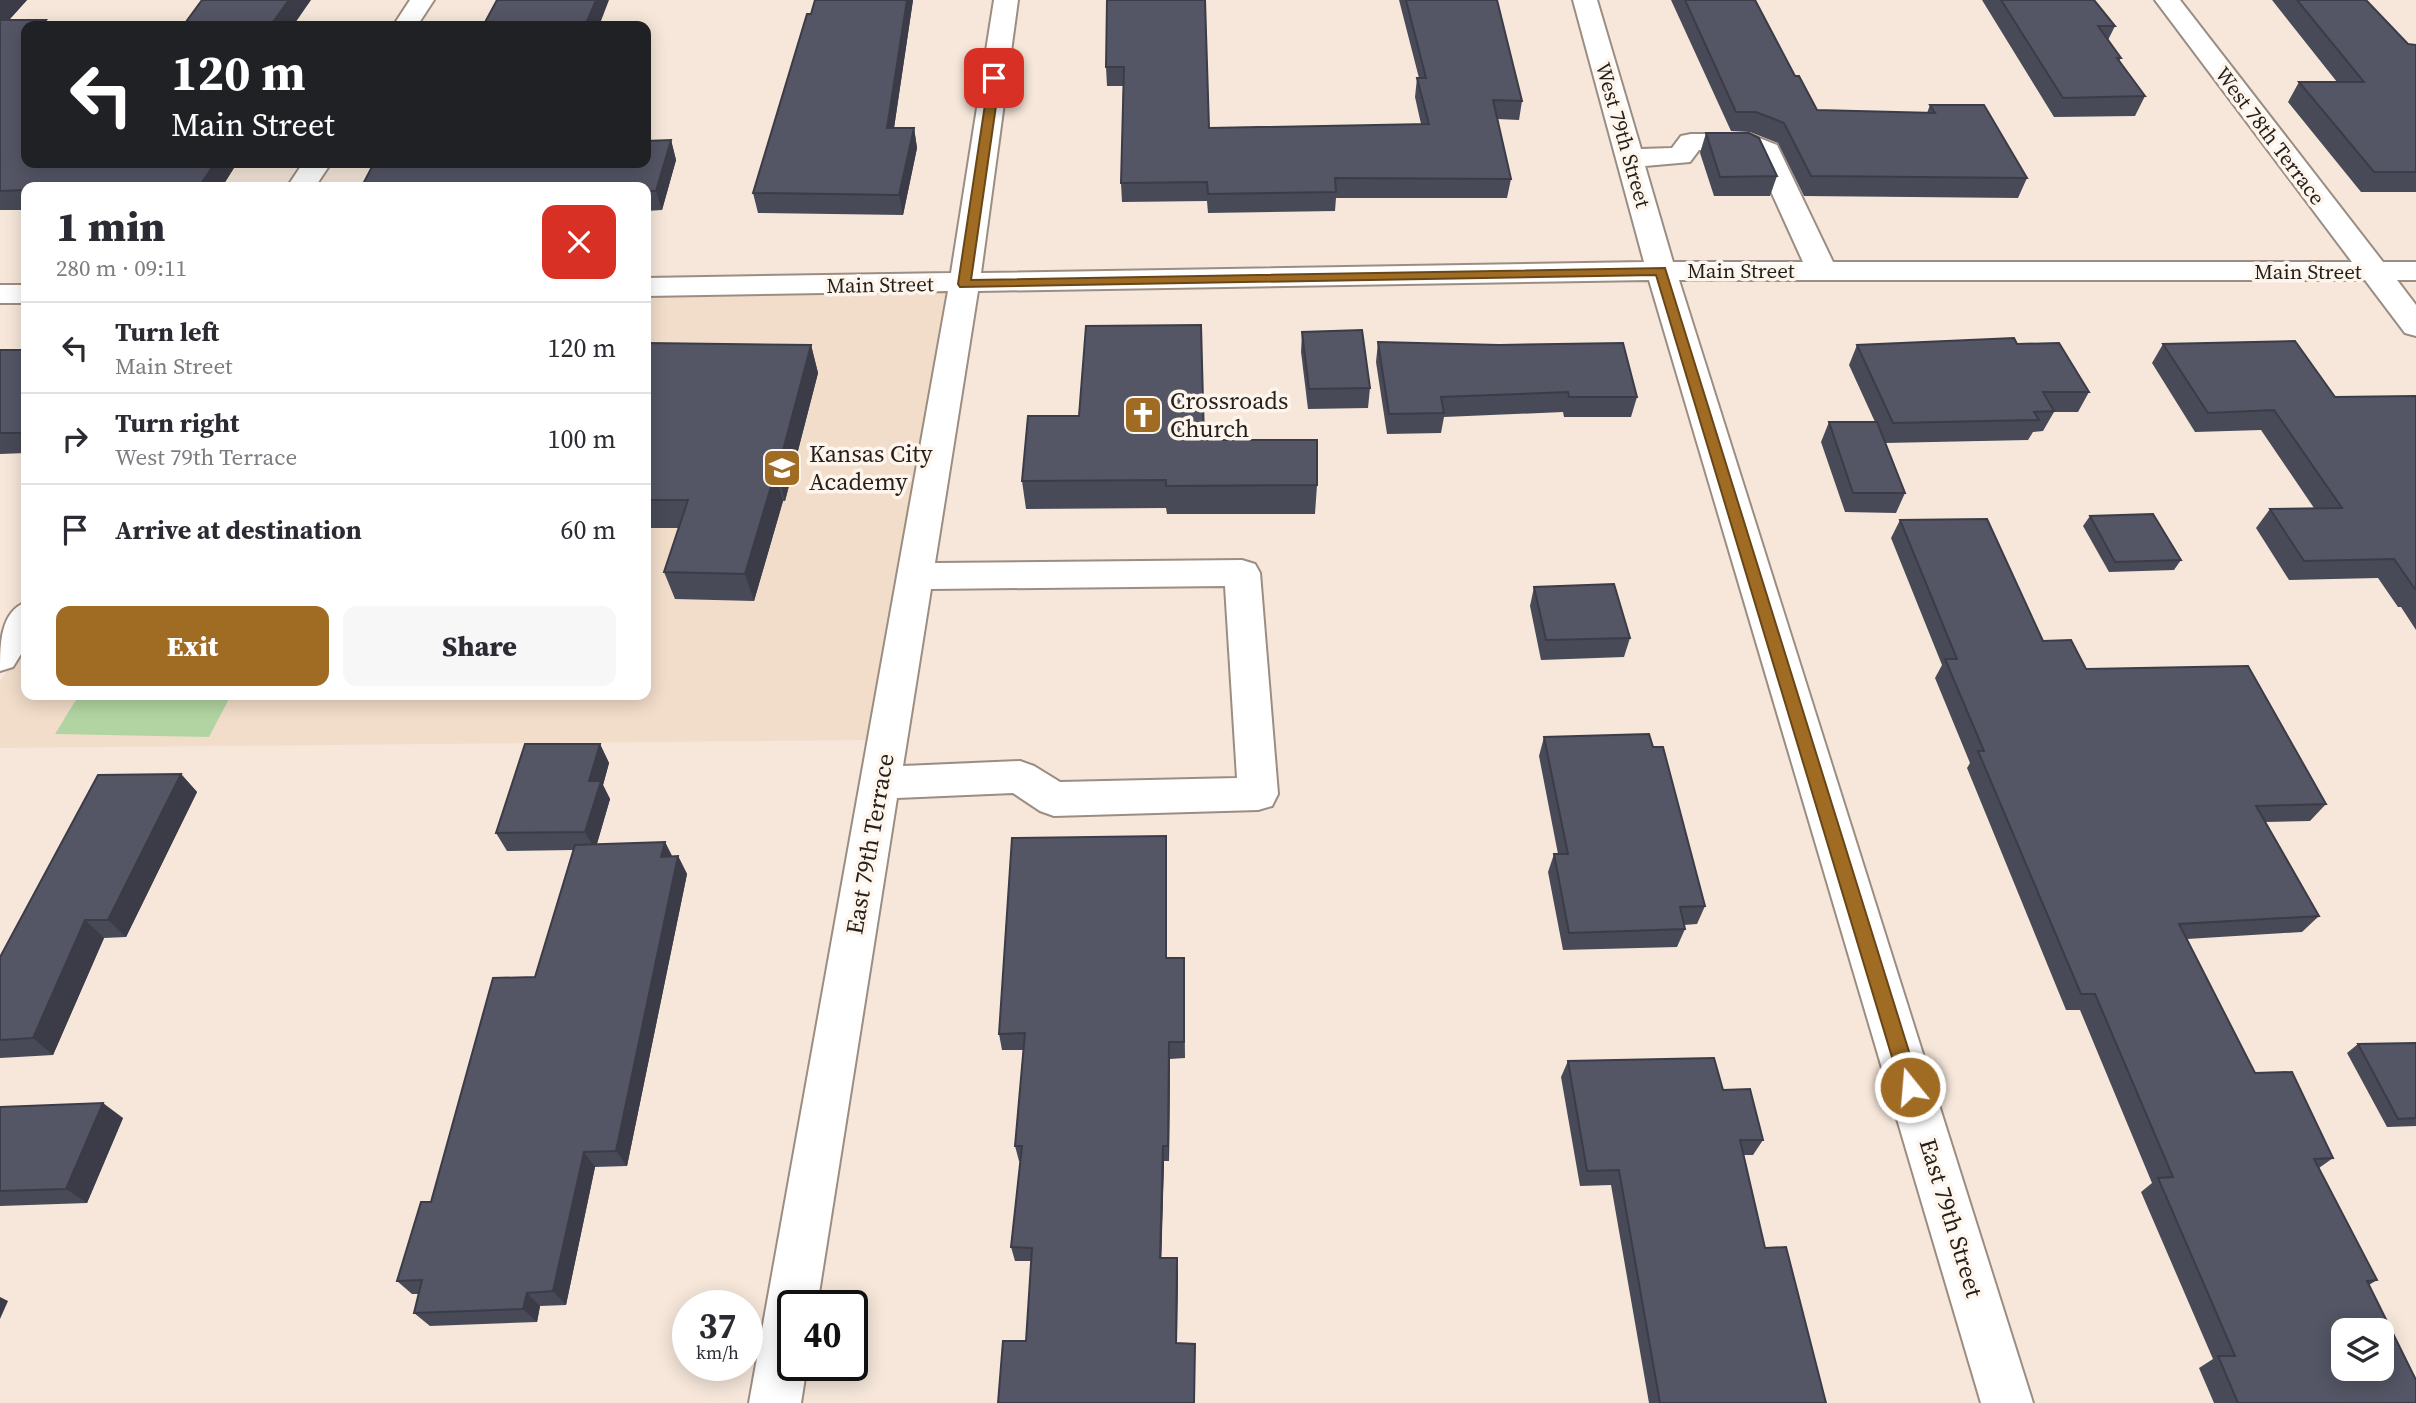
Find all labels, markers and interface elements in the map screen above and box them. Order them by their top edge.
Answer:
text: 120 m [171,39,306,106]
pin [964,48,1024,108]
icon: left [56,49,147,140]
icon: arrive [975,59,1013,97]
street label: West 79th Street [1589,59,1658,211]
street label: West 78th Terrace [2209,61,2332,211]
text: Main Street [171,103,335,147]
text: 1 min [56,197,166,255]
button: close [542,205,616,279]
text: 280 m · 09:11 [56,252,187,284]
street label: Main Street [1687,256,1795,285]
street label: Main Street [2254,257,2362,286]
street label: Main Street [826,269,934,300]
text: Turn left [115,314,219,350]
icon: left [56,329,94,367]
text: 120 m [548,330,616,366]
text: Main Street [115,350,233,382]
place label: Crossroads Church [1170,384,1288,445]
church icon: Crossroads Church [1122,394,1164,436]
text: Turn right [115,405,239,441]
icon: right [56,420,94,458]
text: 100 m [548,421,616,457]
place label: Kansas City Academy [809,437,933,498]
text: West 79th Terrace [115,441,297,473]
school or university icon: Kansas City Academy [761,447,803,489]
icon: arrive [56,511,94,549]
text: Arrive at destination [115,512,362,548]
text: 60 m [561,512,616,548]
button: Exit [56,606,329,686]
button: Share [343,606,616,686]
street label: East 79th Terrace [837,751,902,937]
position arrow [1873,1050,1947,1124]
street label: East 79th Street [1912,1134,1991,1301]
speed limit sign: 40 [777,1290,868,1381]
text: 37 [699,1302,736,1350]
map controls [2331,1318,2394,1381]
button: layers [2331,1318,2394,1381]
text: km/h [696,1340,739,1365]

